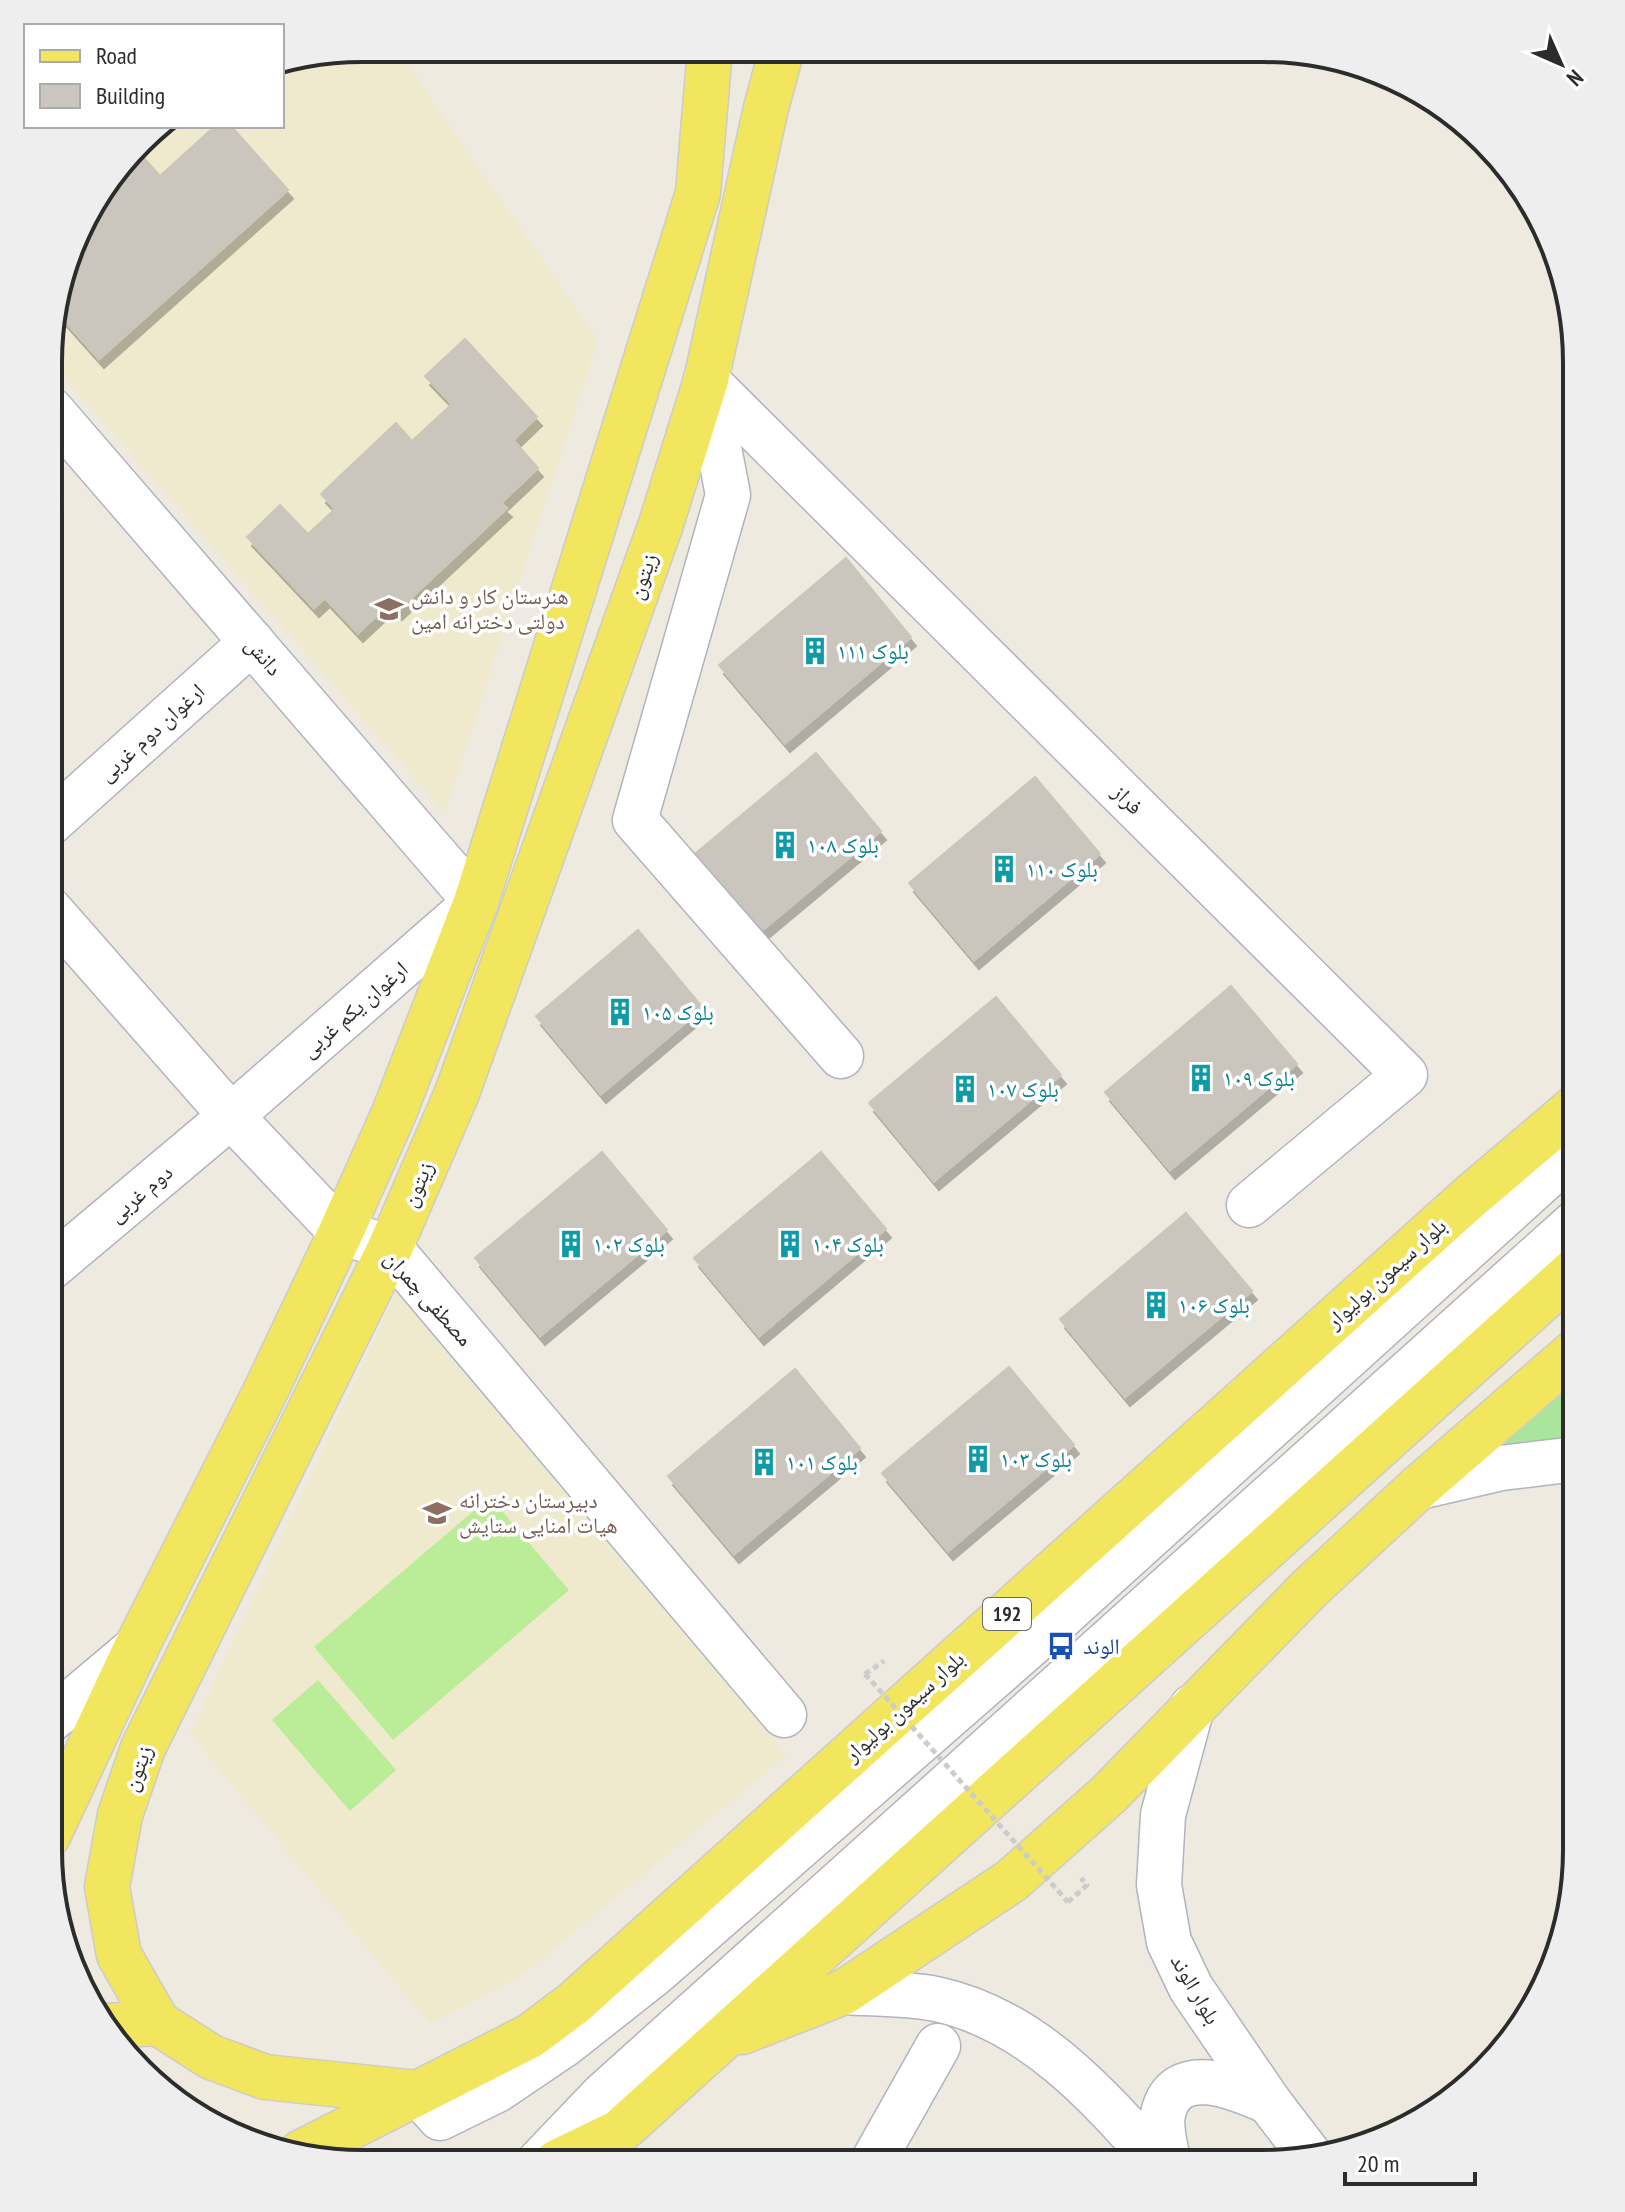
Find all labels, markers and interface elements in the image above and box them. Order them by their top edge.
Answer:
legend [24,24,284,128]
north arrow [1521,24,1601,104]
text: Road [96,40,137,71]
text: N [1561,64,1589,92]
text: Building [96,80,165,111]
street label: زیتون [621,549,663,603]
place label: هنرستان کار و دانش دولتی دخترانه امین [411,582,569,635]
school or university icon: هنرستان کار و دانش دولتی دخترانه امین [374,594,404,624]
street label: دانش [239,631,289,681]
building icon: بلوک ۱۱۱ [800,636,830,666]
place label: بلوک ۱۱۱ [837,637,909,665]
street label: ارغوان دوم غربی [92,677,211,788]
street label: فراز [1106,777,1149,820]
building icon: بلوک ۱۰۸ [770,830,800,860]
place label: بلوک ۱۰۸ [807,831,879,859]
building icon: بلوک ۱۱۰ [989,854,1019,884]
place label: بلوک ۱۱۰ [1026,855,1098,883]
street label: ارغوان یکم غربی [295,955,414,1064]
building icon: بلوک ۱۰۵ [605,997,635,1027]
place label: بلوک ۱۰۵ [642,998,714,1026]
building icon: بلوک ۱۰۹ [1186,1063,1216,1093]
place label: بلوک ۱۰۹ [1223,1064,1295,1092]
building icon: بلوک ۱۰۷ [950,1074,980,1104]
place label: بلوک ۱۰۷ [987,1075,1059,1103]
street label: زیتون [395,1157,439,1211]
street label: دوم غربی [102,1158,179,1229]
street label: بلوار سیمون بولیوار [1319,1212,1452,1335]
building icon: بلوک ۱۰۲ [556,1229,586,1259]
building icon: بلوک ۱۰۴ [775,1229,805,1259]
place label: بلوک ۱۰۲ [593,1230,665,1258]
place label: بلوک ۱۰۴ [812,1230,884,1258]
street label: مصطفی چمران [379,1244,479,1352]
building icon: بلوک ۱۰۶ [1141,1290,1171,1320]
place label: بلوک ۱۰۶ [1178,1291,1250,1319]
building icon: بلوک ۱۰۳ [963,1444,993,1474]
place label: بلوک ۱۰۳ [1000,1445,1072,1473]
building icon: بلوک ۱۰۱ [749,1447,779,1477]
place label: بلوک ۱۰۱ [786,1448,858,1476]
place label: دبیرستان دخترانه هیات امنایی ستایش [459,1486,618,1539]
school or university icon: دبیرستان دخترانه هیات امنایی ستایش [422,1498,452,1528]
road number: 192 [983,1598,1031,1630]
bus stop icon: الوند [1046,1631,1076,1661]
place label: الوند [1083,1632,1120,1660]
street label: بلوار سیمون بولیوار [837,1645,970,1768]
street label: زیتون [115,1741,159,1795]
street label: بلوار الوند [1165,1949,1227,2029]
scale bar [1345,2136,1475,2186]
text: 20 m [1357,2148,1399,2179]

